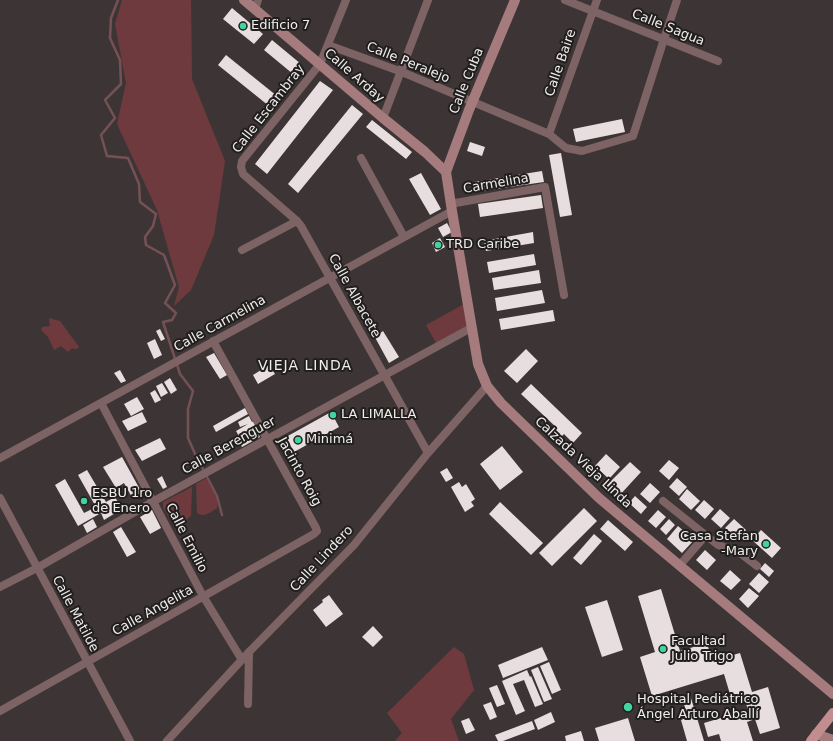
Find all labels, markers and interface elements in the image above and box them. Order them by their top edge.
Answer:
street label: Calle Sagua [629,6,707,50]
place label: Edificio 7 [251,18,310,34]
marker: Edificio 7 [238,21,248,31]
street label: Calle Baire [542,27,580,99]
street label: Calle Peralejo [364,39,452,87]
street label: Calle Arday [321,46,387,106]
street label: Calle Cuba [447,46,487,116]
street label: Calle Escambray [229,61,309,157]
street label: Carmelina [462,171,530,197]
place label: TRD Caribe [446,237,519,253]
marker: TRD Caribe [433,240,443,250]
street label: Calle Albacete [325,251,383,341]
street label: Calle Carmelina [171,292,269,356]
district label: VIEJA LINDA [258,358,352,374]
place label: LA LIMALLA [341,407,416,423]
marker: LA LIMALLA [328,410,338,420]
street label: Calle Berenguer [180,414,278,478]
street label: Calzada Vieja Linda [531,414,635,512]
place label: Minimá [306,432,353,448]
street label: Jacinto Roig [274,435,324,509]
marker: Minimá [293,435,303,445]
place label: ESBU 1ro de Enero [92,486,152,517]
marker: ESBU 1ro de Enero [79,496,89,506]
street label: Calle Emilio [162,501,210,575]
street label: Calle Lindero [287,523,357,595]
place label: Casa Stefan -Mary [680,529,758,560]
marker: Casa Stefan -Mary [761,539,771,549]
street label: Calle Matilde [48,573,102,655]
street label: Calle Angelita [110,582,196,640]
place label: Facultad Julio Trigo [671,634,734,665]
marker: Facultad Julio Trigo [658,644,668,654]
place label: Hospital Pediátrico Ángel Arturo Aballí [637,692,759,723]
marker: Hospital Pediátrico Ángel Arturo Aballí [622,701,634,713]

